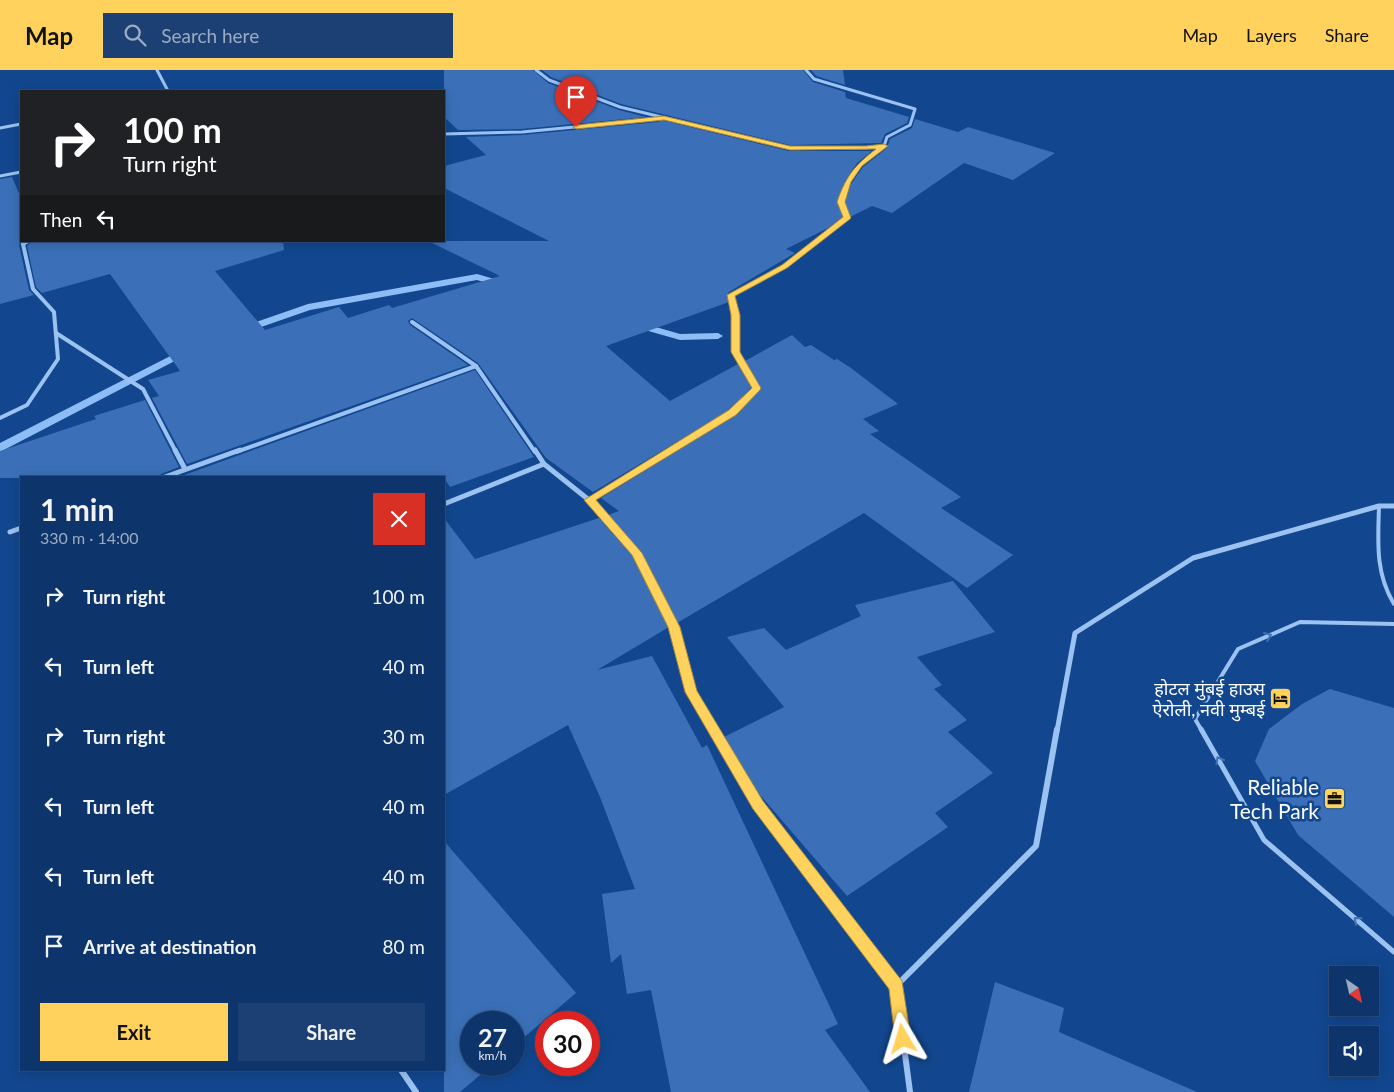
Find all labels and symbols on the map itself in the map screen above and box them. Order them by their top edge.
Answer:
pin [555,76,597,127]
one-way arrow [1263,631,1272,642]
place label: होटल मुंबई हाउस ऐरोली, नवी मुम्बई [1152,677,1266,722]
hotel icon: होटल मुंबई हाउस ऐरोली, नवी मुम्बई [1269,686,1293,710]
one-way arrow [1215,756,1225,765]
place label: Reliable Tech Park [1230,774,1319,823]
office icon: Reliable Tech Park [1323,786,1347,810]
one-way arrow [1354,918,1363,926]
north arrow [1329,966,1379,1016]
speed limit sign: 30 [535,1011,600,1076]
position arrow [876,1012,928,1064]

